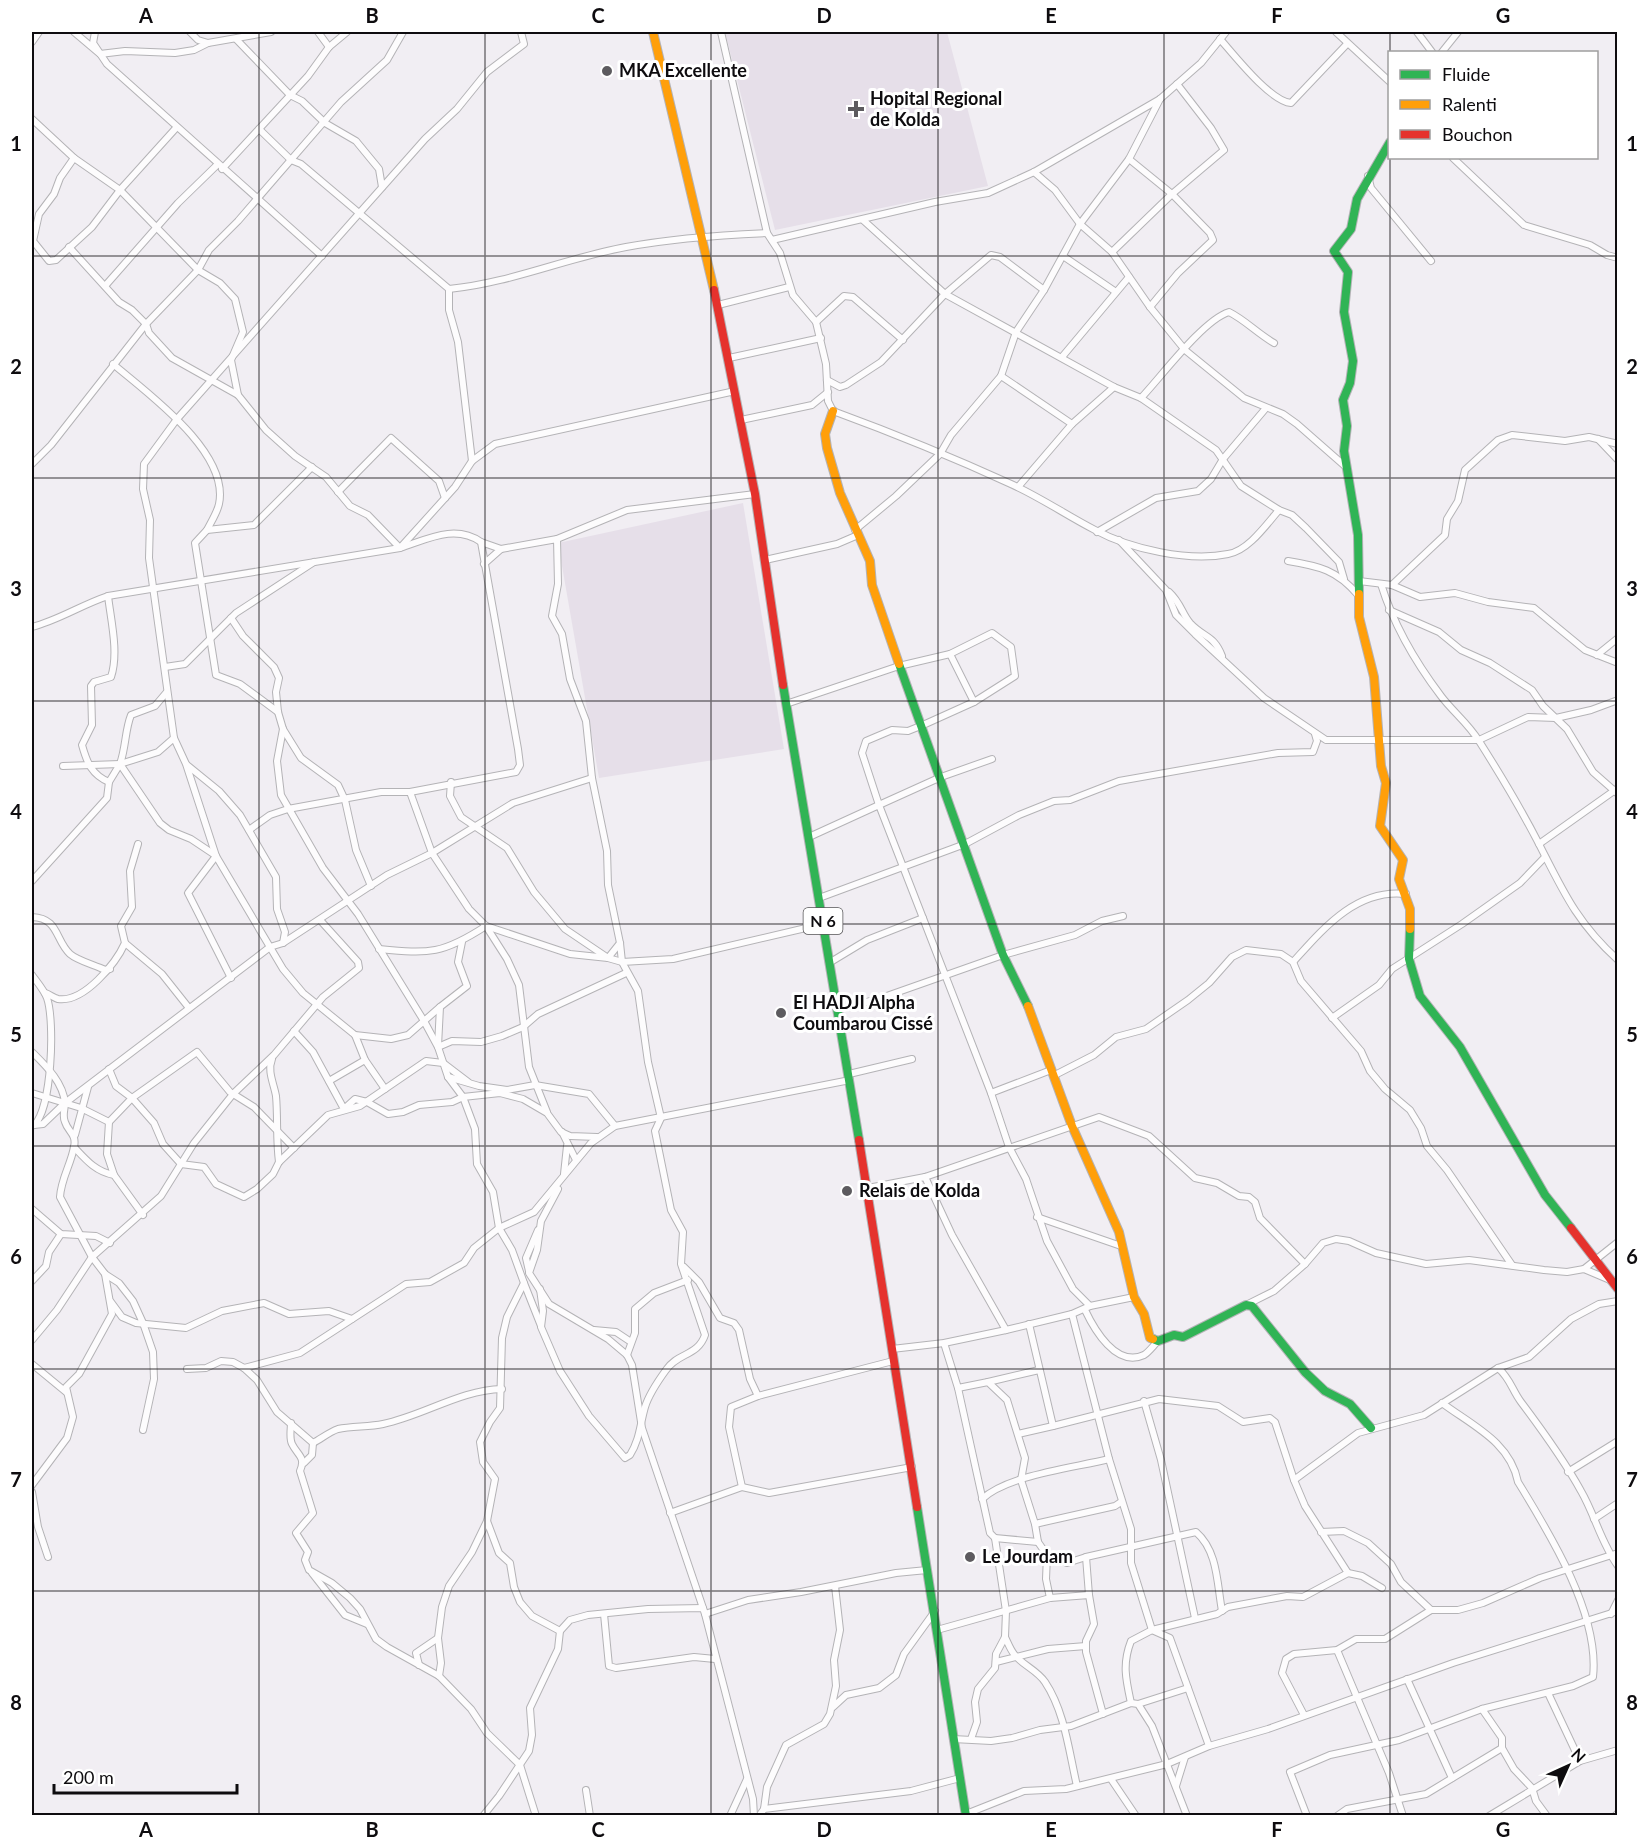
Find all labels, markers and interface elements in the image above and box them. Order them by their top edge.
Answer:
text: A [138,3,153,27]
text: B [365,3,379,27]
text: C [591,3,605,27]
text: D [816,3,832,27]
text: E [1045,3,1057,27]
text: F [1271,3,1283,27]
text: G [1496,3,1510,27]
legend [1388,51,1598,159]
place label: MKA Excellente [619,59,747,81]
text: Fluide [1442,63,1490,85]
marker: MKA Excellente [600,64,614,78]
place label: Hopital Regional de Kolda [870,87,1002,130]
text: Ralenti [1442,93,1497,115]
marker: Hopital Regional de Kolda [847,100,865,118]
text: Bouchon [1442,123,1513,145]
text: 1 [10,131,22,155]
text: 1 [1626,131,1638,155]
text: 2 [10,354,22,378]
text: 2 [1626,354,1638,378]
text: 3 [10,576,22,600]
text: 3 [1626,576,1638,600]
text: 4 [10,799,22,823]
text: 4 [1626,799,1638,823]
road number: N 6 [804,908,842,934]
place label: El HADJI Alpha Coumbarou Cissé [793,991,933,1034]
marker: El HADJI Alpha Coumbarou Cissé [774,1006,788,1020]
text: 5 [10,1022,22,1046]
text: 5 [1626,1022,1638,1046]
place label: Relais de Kolda [859,1179,980,1201]
marker: Relais de Kolda [840,1184,854,1198]
text: 6 [10,1244,22,1268]
text: 6 [1626,1244,1638,1268]
text: 7 [10,1467,22,1491]
text: 7 [1626,1467,1638,1491]
place label: Le Jourdam [982,1545,1073,1567]
marker: Le Jourdam [963,1550,977,1564]
text: 8 [10,1690,22,1714]
text: 8 [1626,1690,1638,1714]
north arrow [1538,1736,1598,1796]
text: N [1568,1744,1590,1766]
scale bar [54,1757,237,1795]
text: 200 m [63,1766,114,1788]
text: A [138,1817,153,1841]
text: B [365,1817,379,1841]
text: C [591,1817,605,1841]
text: D [816,1817,832,1841]
text: E [1045,1817,1057,1841]
text: F [1271,1817,1283,1841]
text: G [1496,1817,1510,1841]

